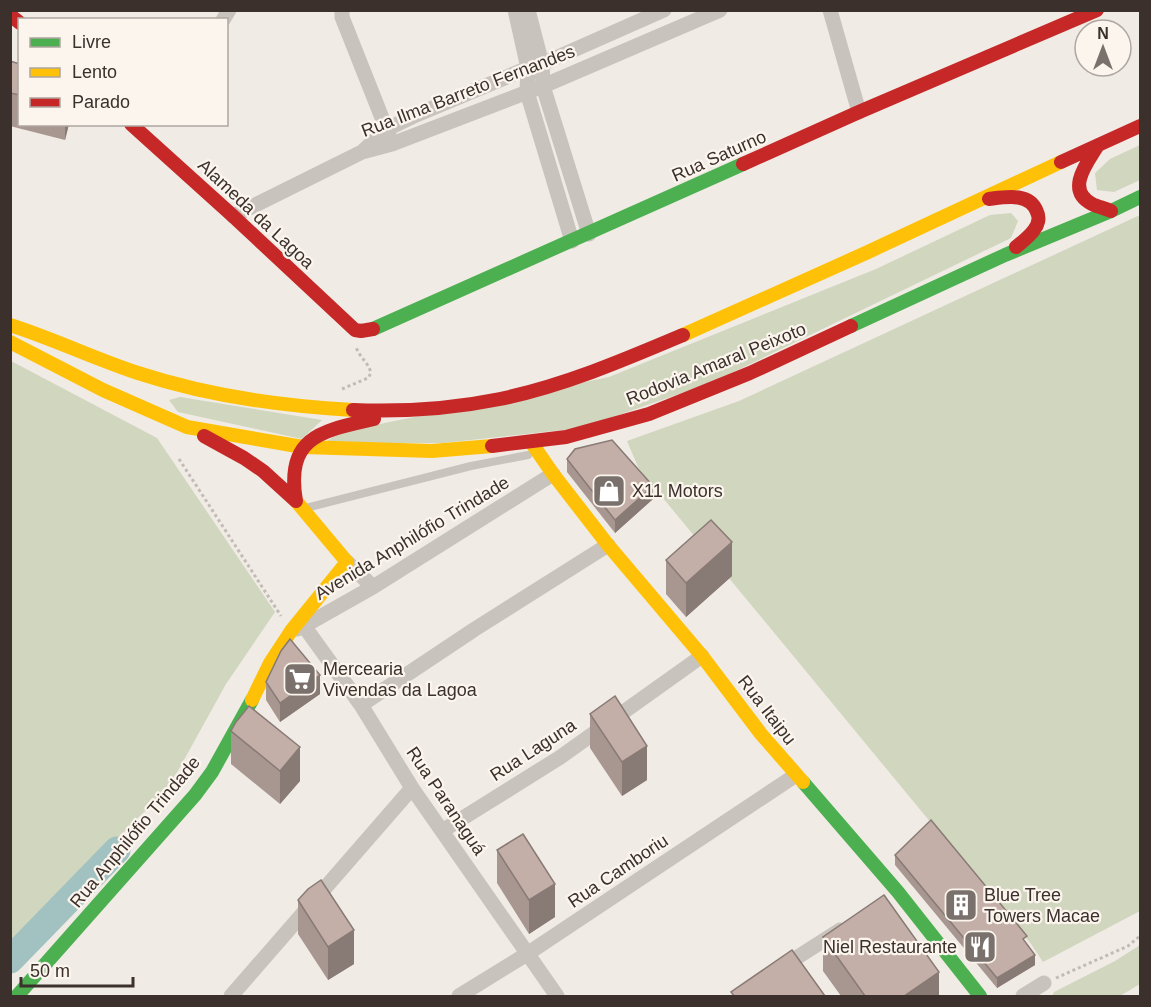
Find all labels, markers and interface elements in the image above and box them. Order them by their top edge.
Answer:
legend [18,18,228,126]
north arrow [1073,18,1133,78]
text: N [1097,25,1109,42]
text: Livre [72,32,111,52]
street label: Rua Ilma Barreto Fernandes [358,41,578,141]
text: Lento [72,62,117,82]
text: Parado [72,92,130,112]
street label: Rua Saturno [669,126,769,186]
street label: Alameda da Lagoa [194,155,319,274]
street label: Rodovia Amaral Peixoto [623,319,809,409]
street label: Avenida Anphilófio Trindade [311,472,513,604]
shop icon: X11 Motors [591,473,627,509]
place label: X11 Motors [632,481,723,501]
place label: Mercearia Vivendas da Lagoa [323,659,478,700]
supermarket icon: Mercearia Vivendas da Lagoa [282,661,318,697]
street label: Rua Itaipu [734,672,800,748]
street label: Rua Laguna [486,714,580,785]
street label: Rua Paranaguá [402,743,490,860]
street label: Rua Anphilófio Trindade [66,752,204,912]
street label: Rua Camboriu [564,830,672,912]
place label: Blue Tree Towers Macae [984,885,1100,926]
building icon: Blue Tree Towers Macae [943,887,979,923]
restaurant icon: Niel Restaurante [962,929,998,965]
place label: Niel Restaurante [823,937,957,957]
scale bar [21,950,134,988]
text: 50 m [30,961,70,981]

